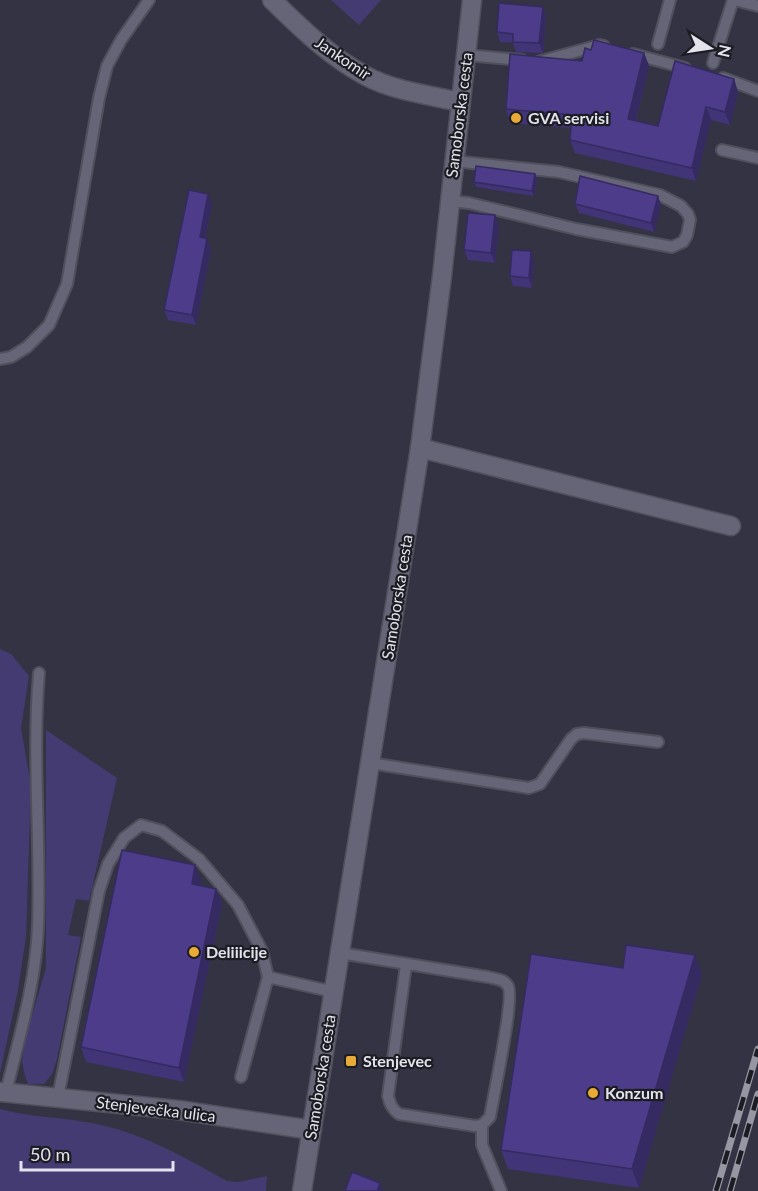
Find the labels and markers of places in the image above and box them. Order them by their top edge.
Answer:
place label: GVA servisi [528,108,609,127]
marker: GVA servisi [509,111,523,125]
place label: Deliiicije [206,942,268,961]
marker: Deliiicije [187,945,201,959]
place label: Stenjevec [363,1051,432,1070]
marker: Stenjevec [344,1054,358,1068]
place label: Konzum [605,1083,663,1102]
marker: Konzum [586,1086,600,1100]

